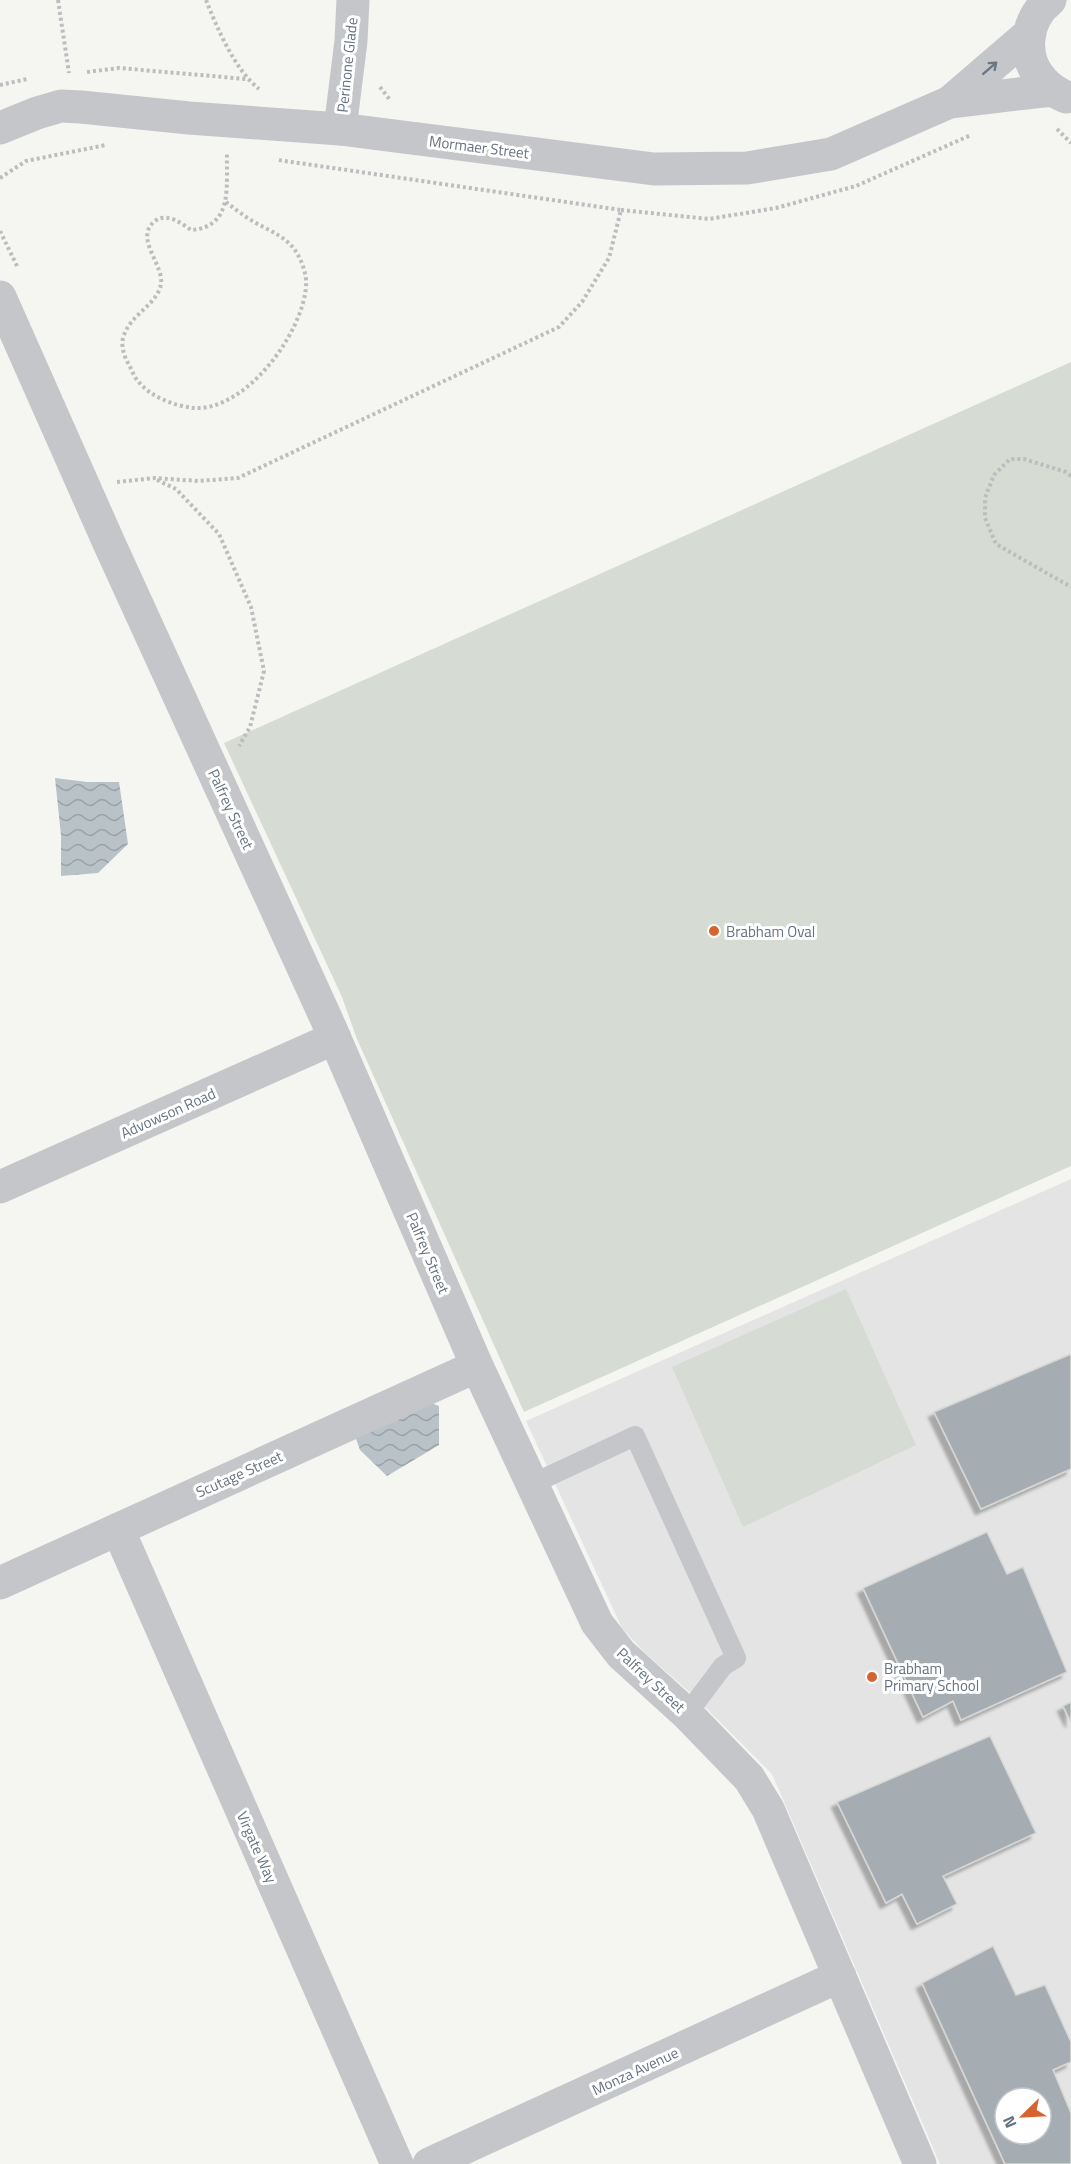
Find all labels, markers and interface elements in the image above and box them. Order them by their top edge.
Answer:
street label: Perinone Glade [331,16,363,114]
one-way arrow [982,61,997,75]
street label: Mormaer Street [428,129,531,165]
street label: Palfrey Street [202,765,260,854]
place label: Brabham Oval [726,920,815,943]
marker: Brabham Oval [707,924,721,938]
street label: Advowson Road [117,1082,219,1144]
street label: Palfrey Street [401,1209,456,1298]
street label: Scutage Street [192,1444,287,1503]
street label: Palfrey Street [612,1642,691,1718]
place label: Brabham Primary School [884,1657,979,1697]
marker: Brabham Primary School [865,1670,879,1684]
street label: Virgate Way [231,1808,283,1886]
street label: Monza Avenue [588,2041,682,2101]
north arrow [993,2086,1053,2146]
text: N [996,2112,1023,2132]

